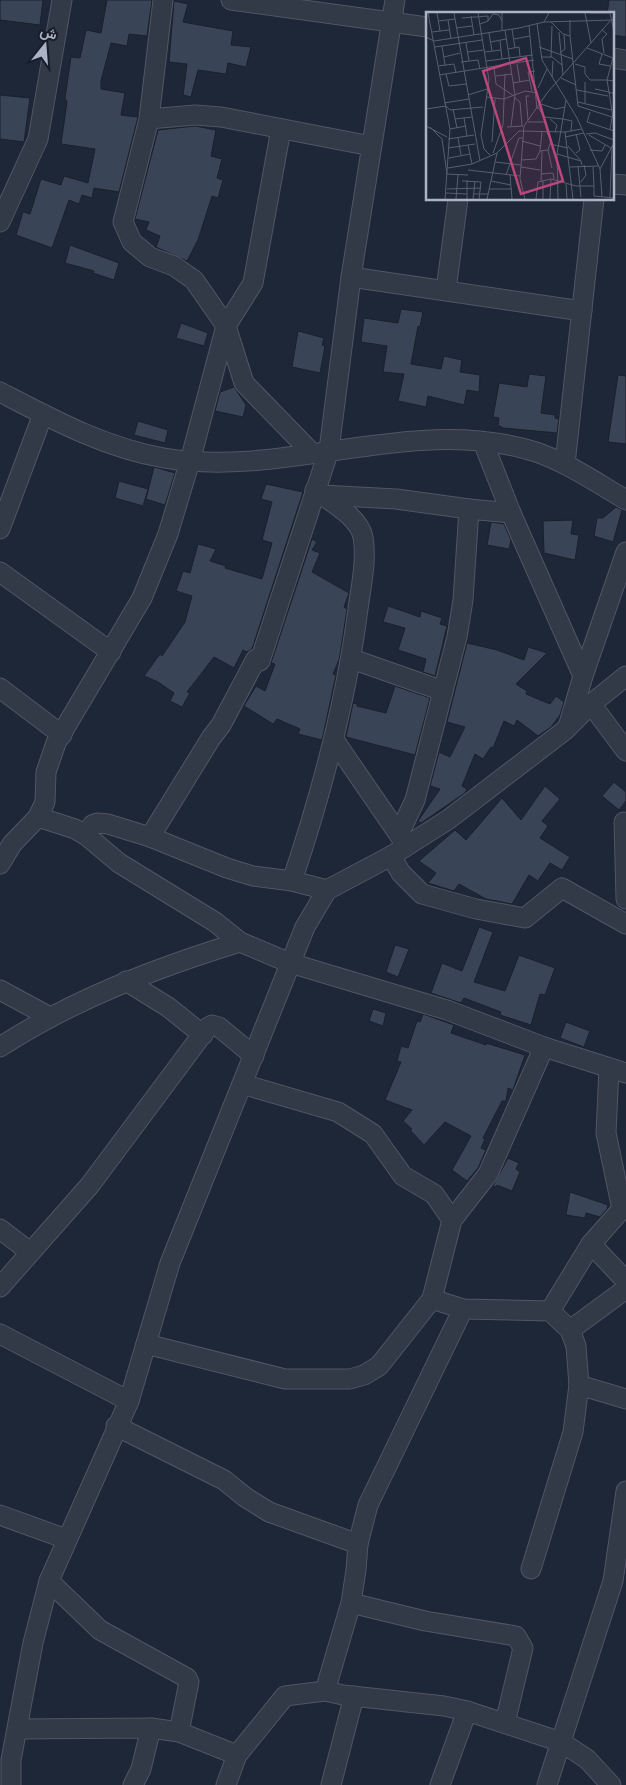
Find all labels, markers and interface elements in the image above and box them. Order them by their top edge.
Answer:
inset map [426,12,614,200]
north arrow [20,20,70,70]
text: ش [38,22,60,44]

